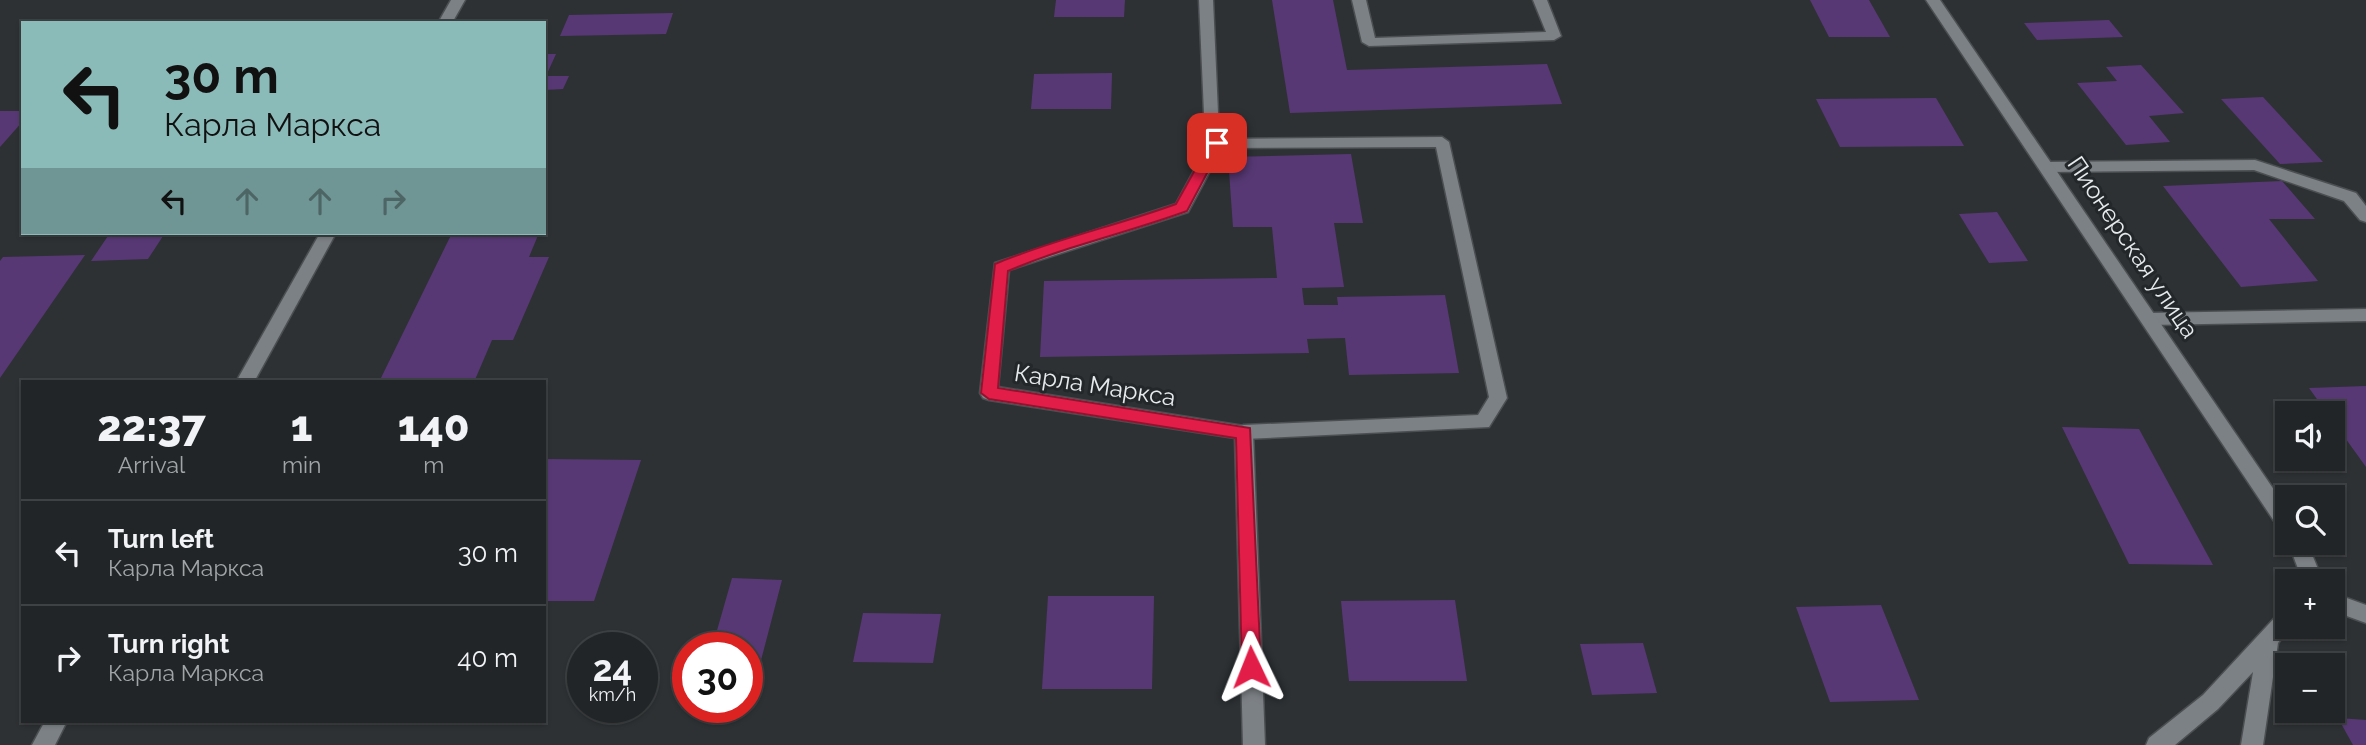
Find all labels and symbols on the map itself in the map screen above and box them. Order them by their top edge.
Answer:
pin [1187,113,1247,173]
street label: Пионерская улица [2061,151,2205,343]
street label: Карла Маркса [1012,358,1178,412]
position arrow [1214,630,1288,704]
speed limit sign: 30 [672,632,763,723]

